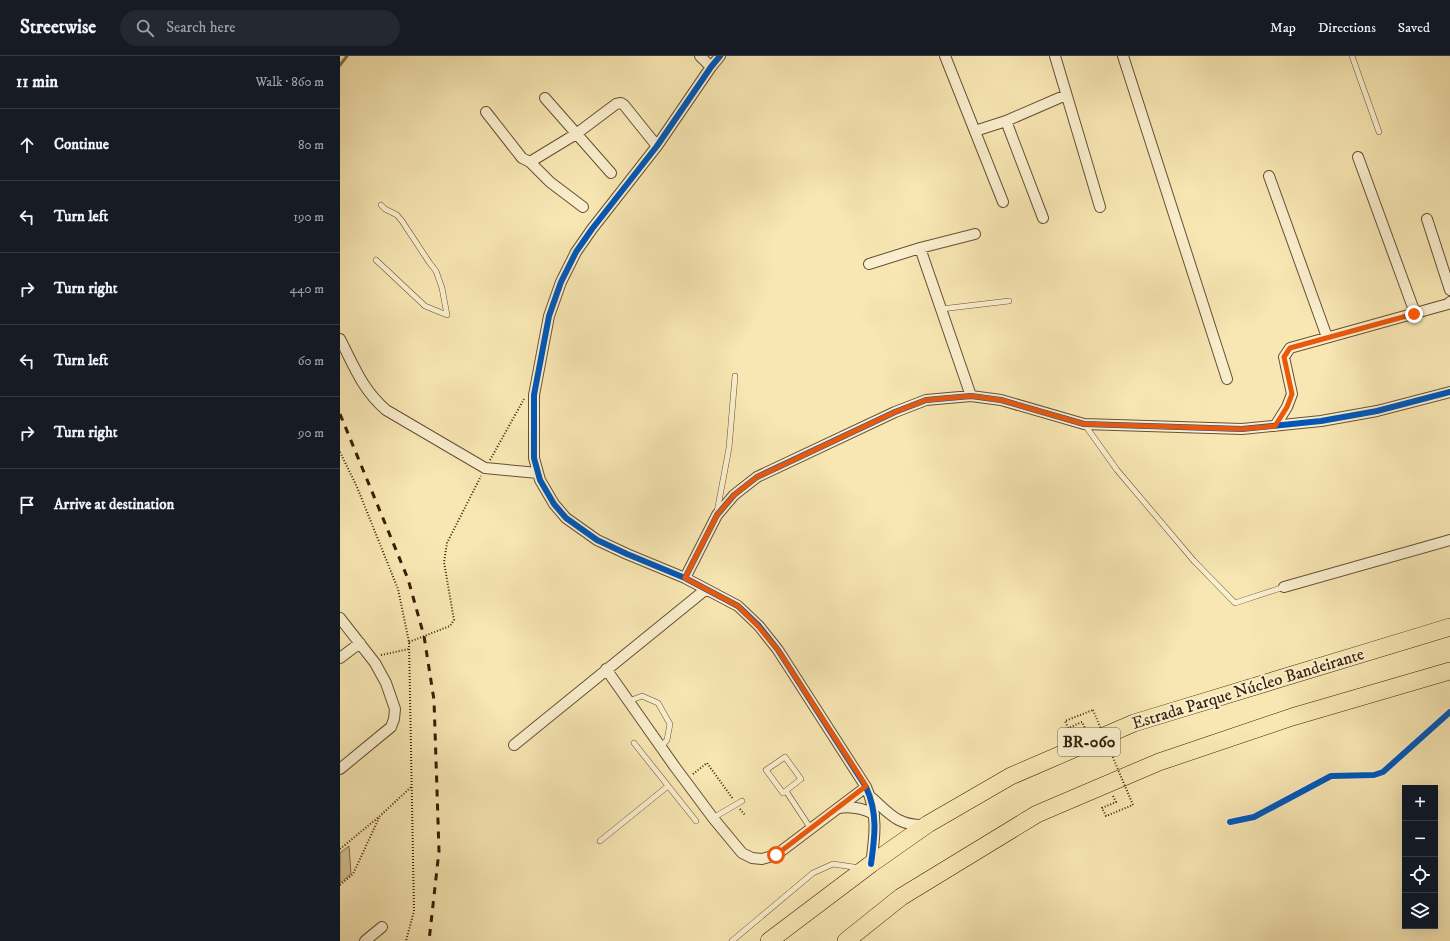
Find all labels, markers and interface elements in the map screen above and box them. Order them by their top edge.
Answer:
search box [120,10,400,46]
text: Streetwise [20,16,96,39]
icon: search [134,17,156,39]
text: Search here [166,18,236,37]
text: Map [1270,19,1296,37]
text: Directions [1318,19,1376,37]
text: Saved [1398,19,1430,37]
text: 11 min [16,71,58,93]
text: Walk · 860 m [255,74,324,90]
icon: ahead [16,134,38,156]
text: Continue [54,135,109,154]
text: 80 m [298,137,324,153]
icon: left [16,206,38,228]
text: Turn left [54,207,108,226]
text: 190 m [293,209,324,225]
icon: right [16,278,38,300]
text: Turn right [54,279,117,298]
text: 440 m [289,281,324,297]
route end [1405,305,1423,323]
icon: left [16,350,38,372]
text: Turn left [54,351,108,370]
text: 60 m [298,353,324,369]
icon: right [16,422,38,444]
text: Turn right [54,423,117,442]
text: 90 m [298,425,324,441]
icon: arrive [16,494,38,516]
text: Arrive at destination [54,495,174,514]
street label: Estrada Parque Núcleo Bandeirante [1129,643,1367,735]
road number: BR-060 [1058,728,1120,756]
map controls [1402,785,1438,929]
button: + [1402,785,1438,821]
button: − [1402,821,1438,857]
route start [767,846,785,864]
button: locate [1402,857,1438,893]
button: layers [1402,893,1438,929]

